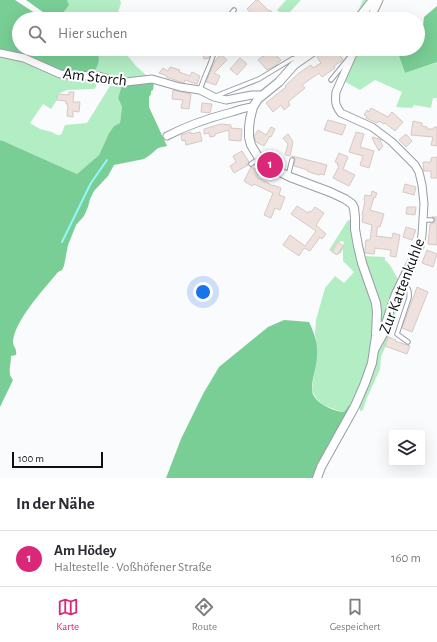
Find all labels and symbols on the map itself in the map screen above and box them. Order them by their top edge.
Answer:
street label: Am Storch [62,65,128,89]
pin: 1 [257,150,283,180]
street label: Zur Kattenkuhle [376,236,428,336]
your location [193,282,213,302]
scale bar [12,450,103,469]

